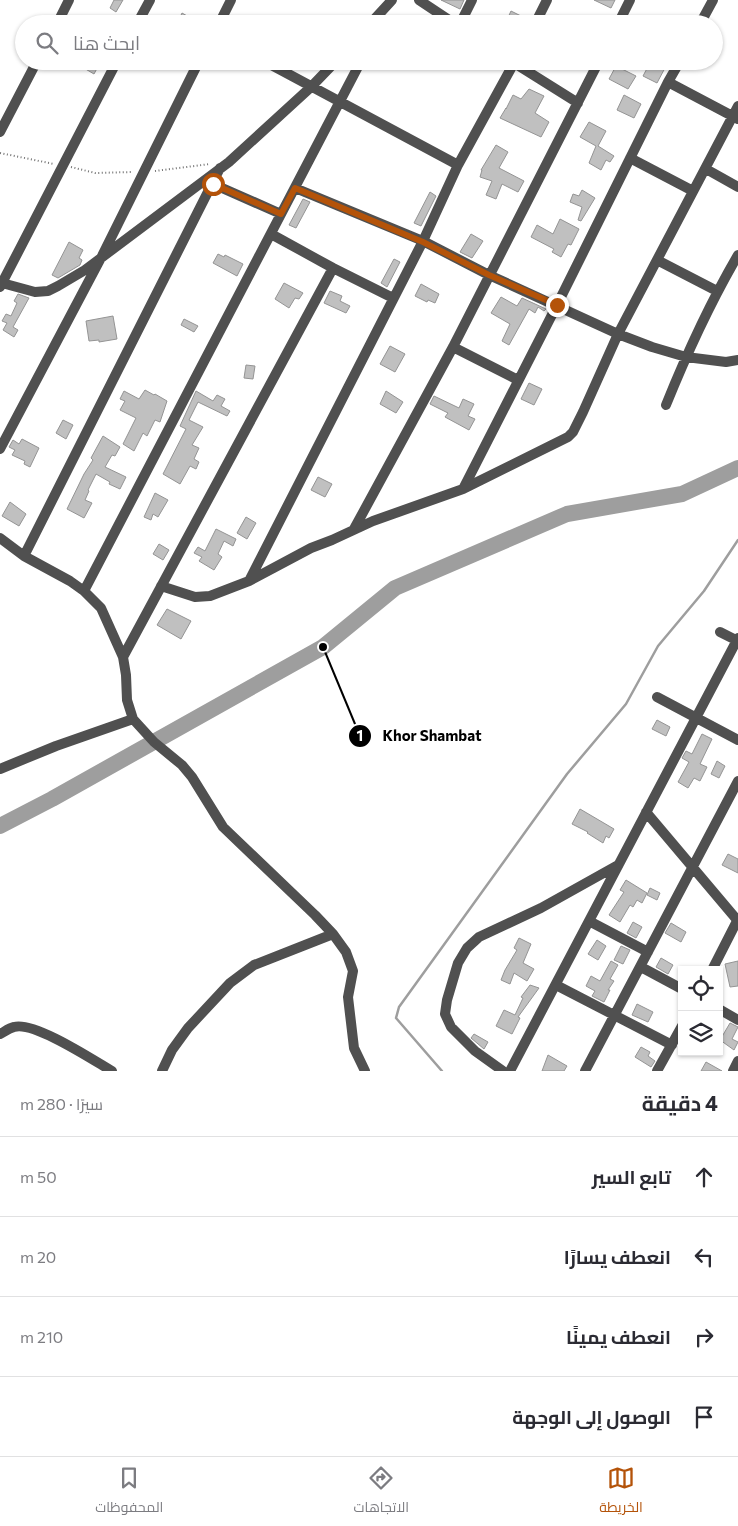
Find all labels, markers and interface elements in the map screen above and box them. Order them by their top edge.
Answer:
search box [15,15,723,70]
icon: search [33,29,61,57]
text: ابحث هنا [73,31,140,54]
route start [202,173,225,196]
route end [546,294,569,317]
callout: Khor Shambat [347,721,491,751]
text: 1 [357,726,363,744]
text: Khor Shambat [383,726,481,744]
map controls [678,966,723,1056]
button: locate [678,966,723,1011]
button: layers [678,1011,723,1056]
text: 4 دقيقة [642,1090,718,1115]
text: سيرًا · 280 m [20,1094,103,1113]
icon: ahead [690,1163,718,1191]
text: تابع السير [592,1165,671,1188]
text: 50 m [20,1167,57,1186]
icon: left [690,1243,718,1271]
text: انعطف يسارًا [564,1245,671,1268]
text: 20 m [20,1247,56,1266]
icon: right [690,1323,718,1351]
text: انعطف يمينًا [566,1325,671,1348]
text: 210 m [20,1327,63,1346]
icon: arrive [690,1403,718,1431]
text: الوصول إلى الوجهة [512,1405,671,1428]
tab: المحفوظات [95,1464,163,1520]
tab: الاتجاهات [354,1464,409,1520]
tab: الخريطة [599,1464,643,1520]

